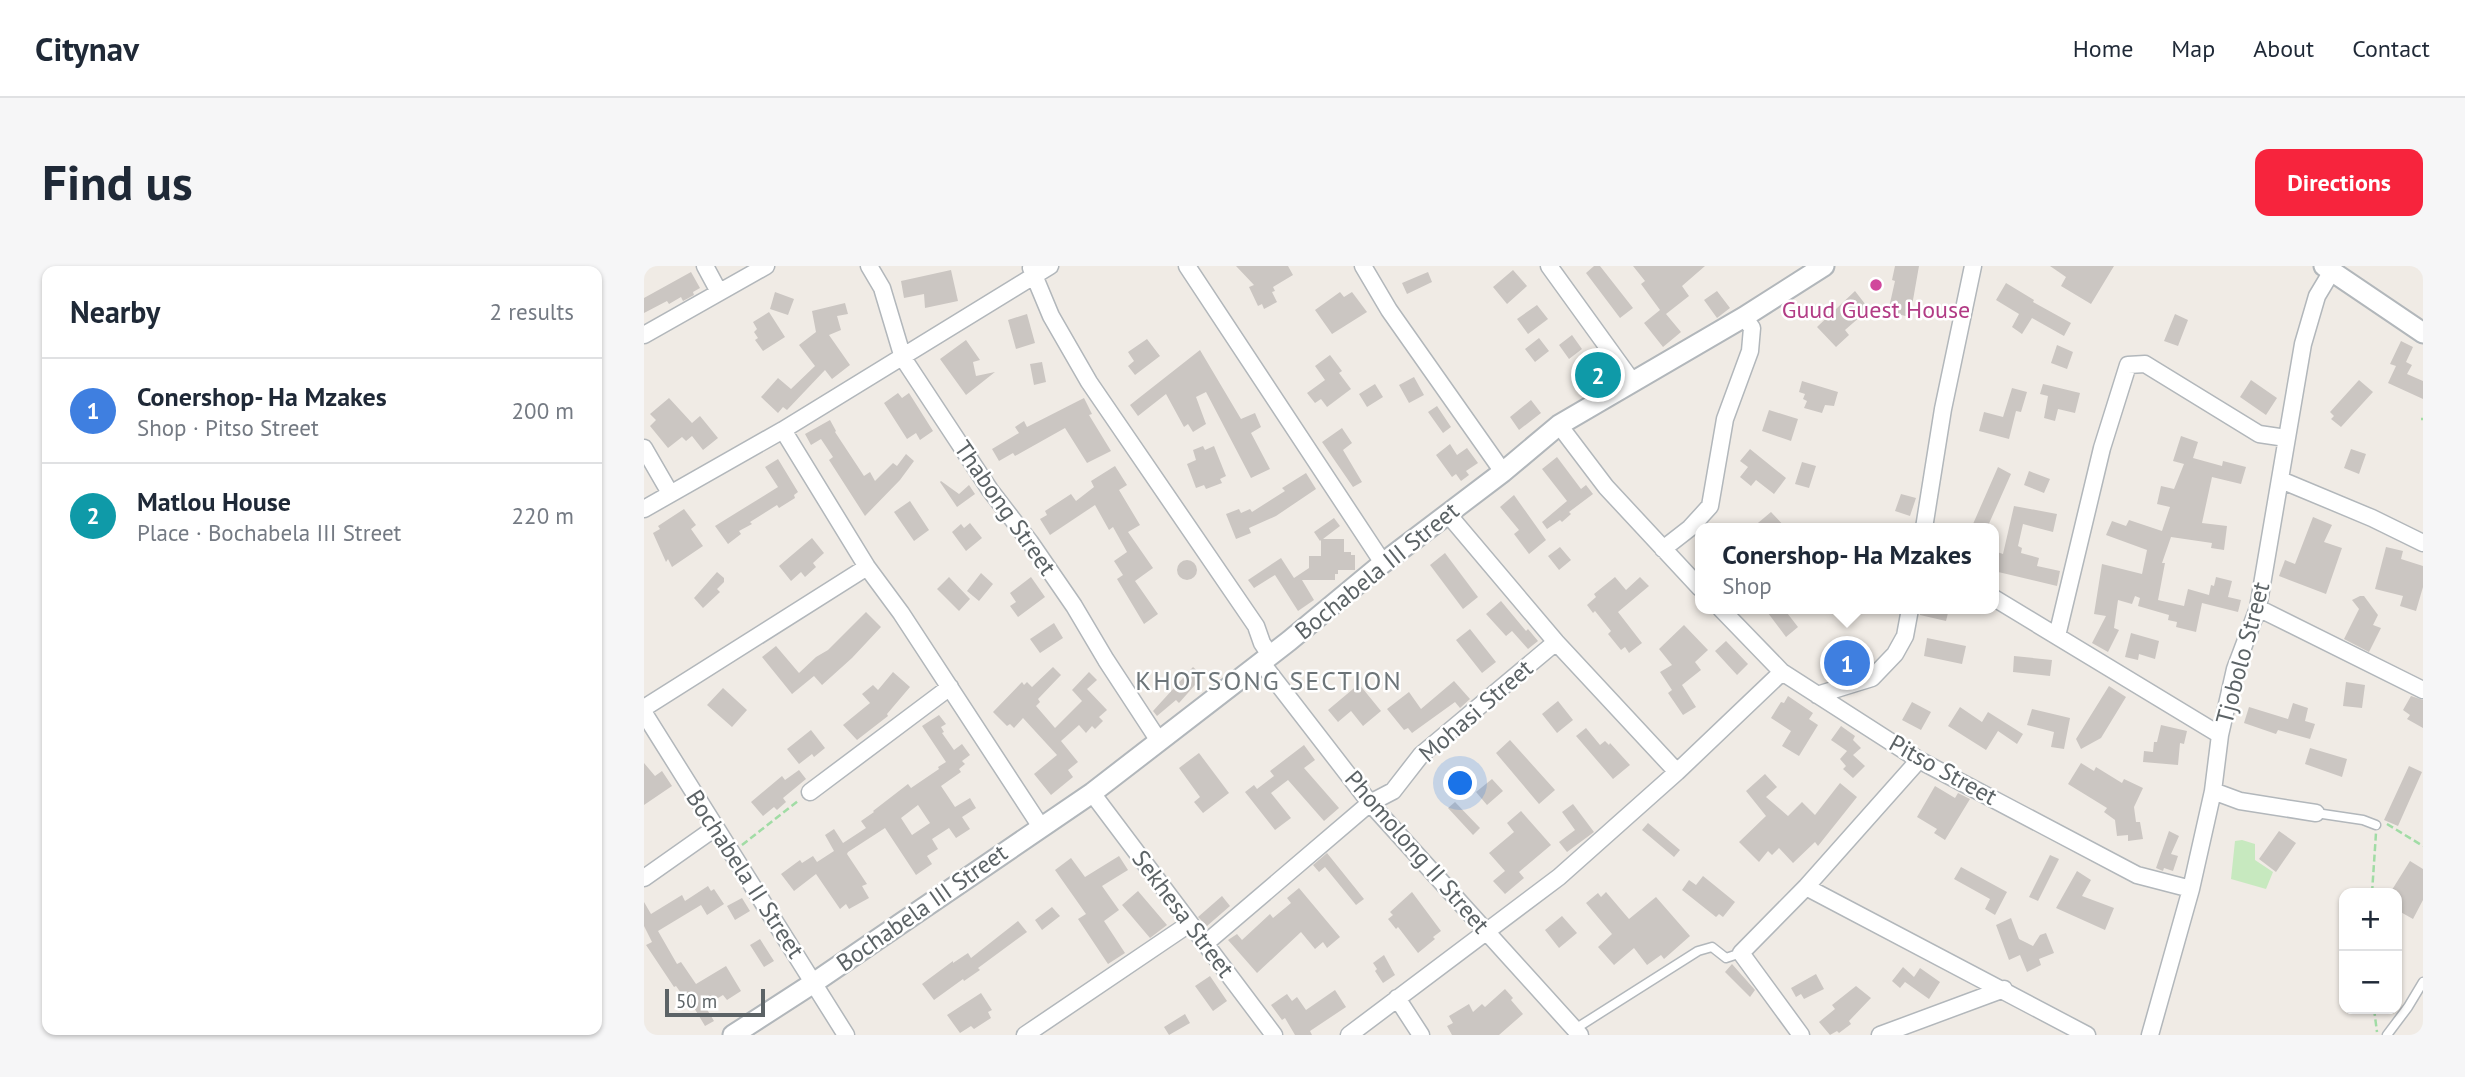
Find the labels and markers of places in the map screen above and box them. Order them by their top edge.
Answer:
marker: Guud Guest House [1868,277,1884,293]
place label: Guud Guest House [1782,294,1970,325]
pin: 2 [1575,349,1621,401]
pin: 1 [1824,637,1870,689]

